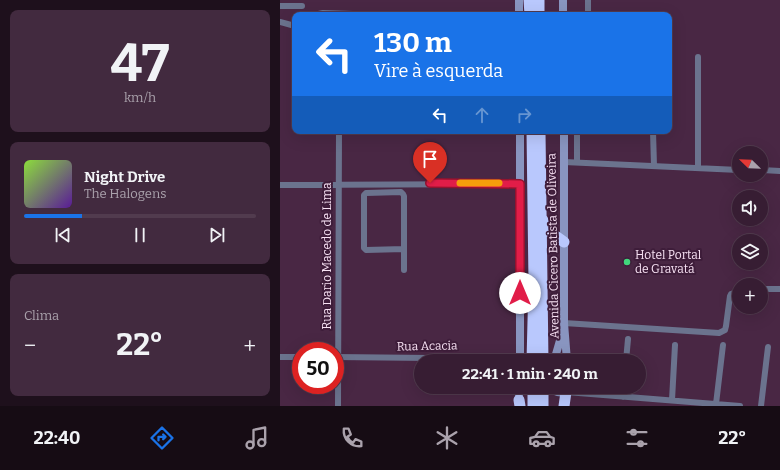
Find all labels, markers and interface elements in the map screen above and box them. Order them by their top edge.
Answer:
text: 130 m [374,26,452,59]
icon: left [308,28,360,80]
text: 47 [110,32,170,95]
text: Vire à esquerda [374,60,503,82]
text: km/h [124,90,156,105]
icon: left [429,104,451,126]
icon: ahead [471,104,493,126]
icon: right [513,104,535,126]
pin [413,142,447,183]
north arrow [732,146,768,182]
map controls [732,146,768,314]
icon: arrive [419,148,441,170]
street label: Avenida Cicero Batista de Oliveira [544,153,562,339]
text: Night Drive [84,168,165,186]
street label: Rua Dario Macedo de Lima [320,182,334,330]
text: The Halogens [84,186,166,201]
button: sound [732,190,768,226]
icon: previous [52,224,74,246]
icon: pause [129,224,151,246]
icon: next [206,224,228,246]
button: layers [732,234,768,270]
place label: Hotel Portal de Gravatá [635,248,702,276]
marker: Hotel Portal de Gravatá [622,257,632,267]
position arrow [499,272,541,314]
button: + [732,278,768,314]
text: Clima [24,308,59,323]
text: 22° [116,327,163,363]
text: − [24,332,36,359]
text: + [243,332,256,359]
street label: Rua Acacia [396,338,458,354]
speed limit sign: 50 [292,342,344,394]
text: 22:41 · 1 min · 240 m [462,365,598,383]
icon: directions [148,424,176,452]
icon: music [243,424,271,452]
icon: phone [338,424,366,452]
icon: climate [433,424,461,452]
icon: car [528,424,556,452]
icon: filters [623,424,651,452]
text: 22:40 [34,427,80,449]
text: 22° [718,427,746,449]

